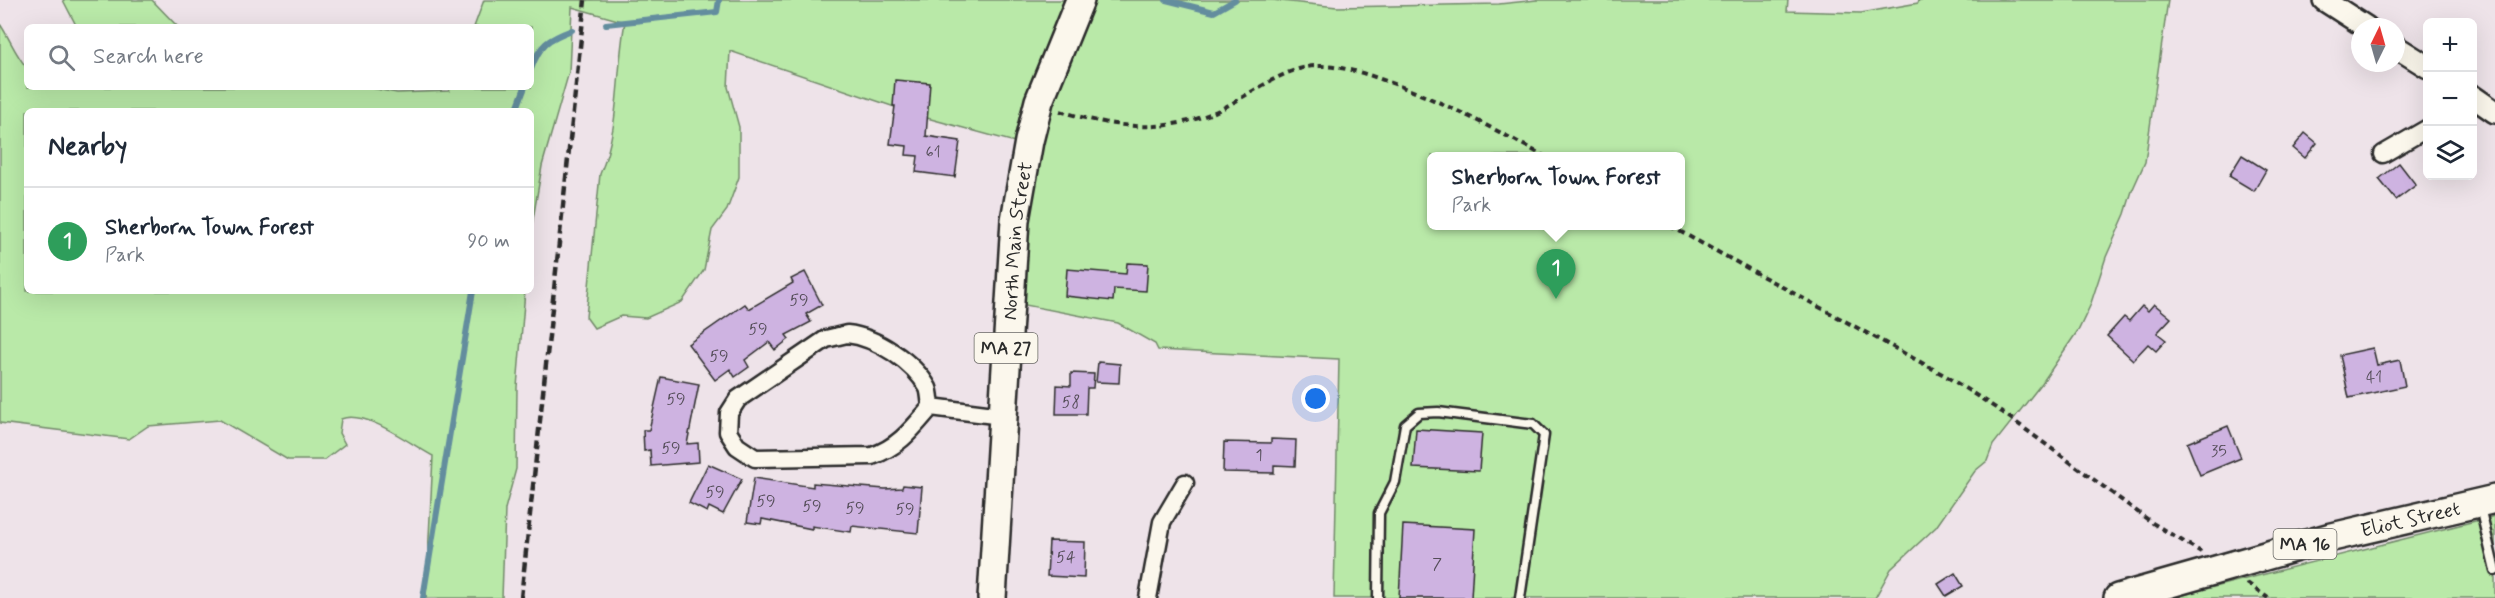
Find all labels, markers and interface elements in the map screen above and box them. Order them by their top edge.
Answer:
north arrow [2351,18,2405,72]
map controls [2423,18,2477,180]
button: + [2423,18,2477,72]
search box [24,24,534,90]
icon: search [45,41,78,74]
text: Search here [93,43,204,71]
button: − [2423,72,2477,126]
button: layers [2423,126,2477,180]
text: Nearby [48,130,127,164]
house number: 61 [925,142,941,163]
popup [1427,152,1685,230]
street label: North Main Street [997,160,1040,321]
text: Sherborn Town Forest [1451,164,1661,192]
text: Park [1451,192,1491,219]
text: Sherborn Town Forest [105,214,314,242]
text: 1 [63,228,72,255]
text: 90 m [467,228,510,255]
text: Park [105,242,145,269]
pin: 1 [1536,250,1576,299]
house number: 59 [789,290,809,311]
house number: 59 [748,319,768,340]
road number: MA 27 [974,333,1038,363]
house number: 59 [709,346,729,367]
house number: 41 [2366,367,2382,388]
your location [1301,384,1330,413]
house number: 59 [666,389,686,410]
house number: 58 [1062,392,1080,413]
house number: 59 [661,438,681,459]
house number: 35 [2211,441,2227,462]
house number: 1 [1255,445,1263,466]
house number: 59 [705,482,725,503]
house number: 59 [756,491,776,512]
house number: 59 [802,496,822,517]
street label: Eliot Street [2358,496,2463,545]
house number: 59 [845,498,865,519]
house number: 59 [895,499,915,520]
road number: MA 16 [2274,529,2336,559]
house number: 54 [1056,547,1076,568]
house number: 7 [1432,554,1442,575]

